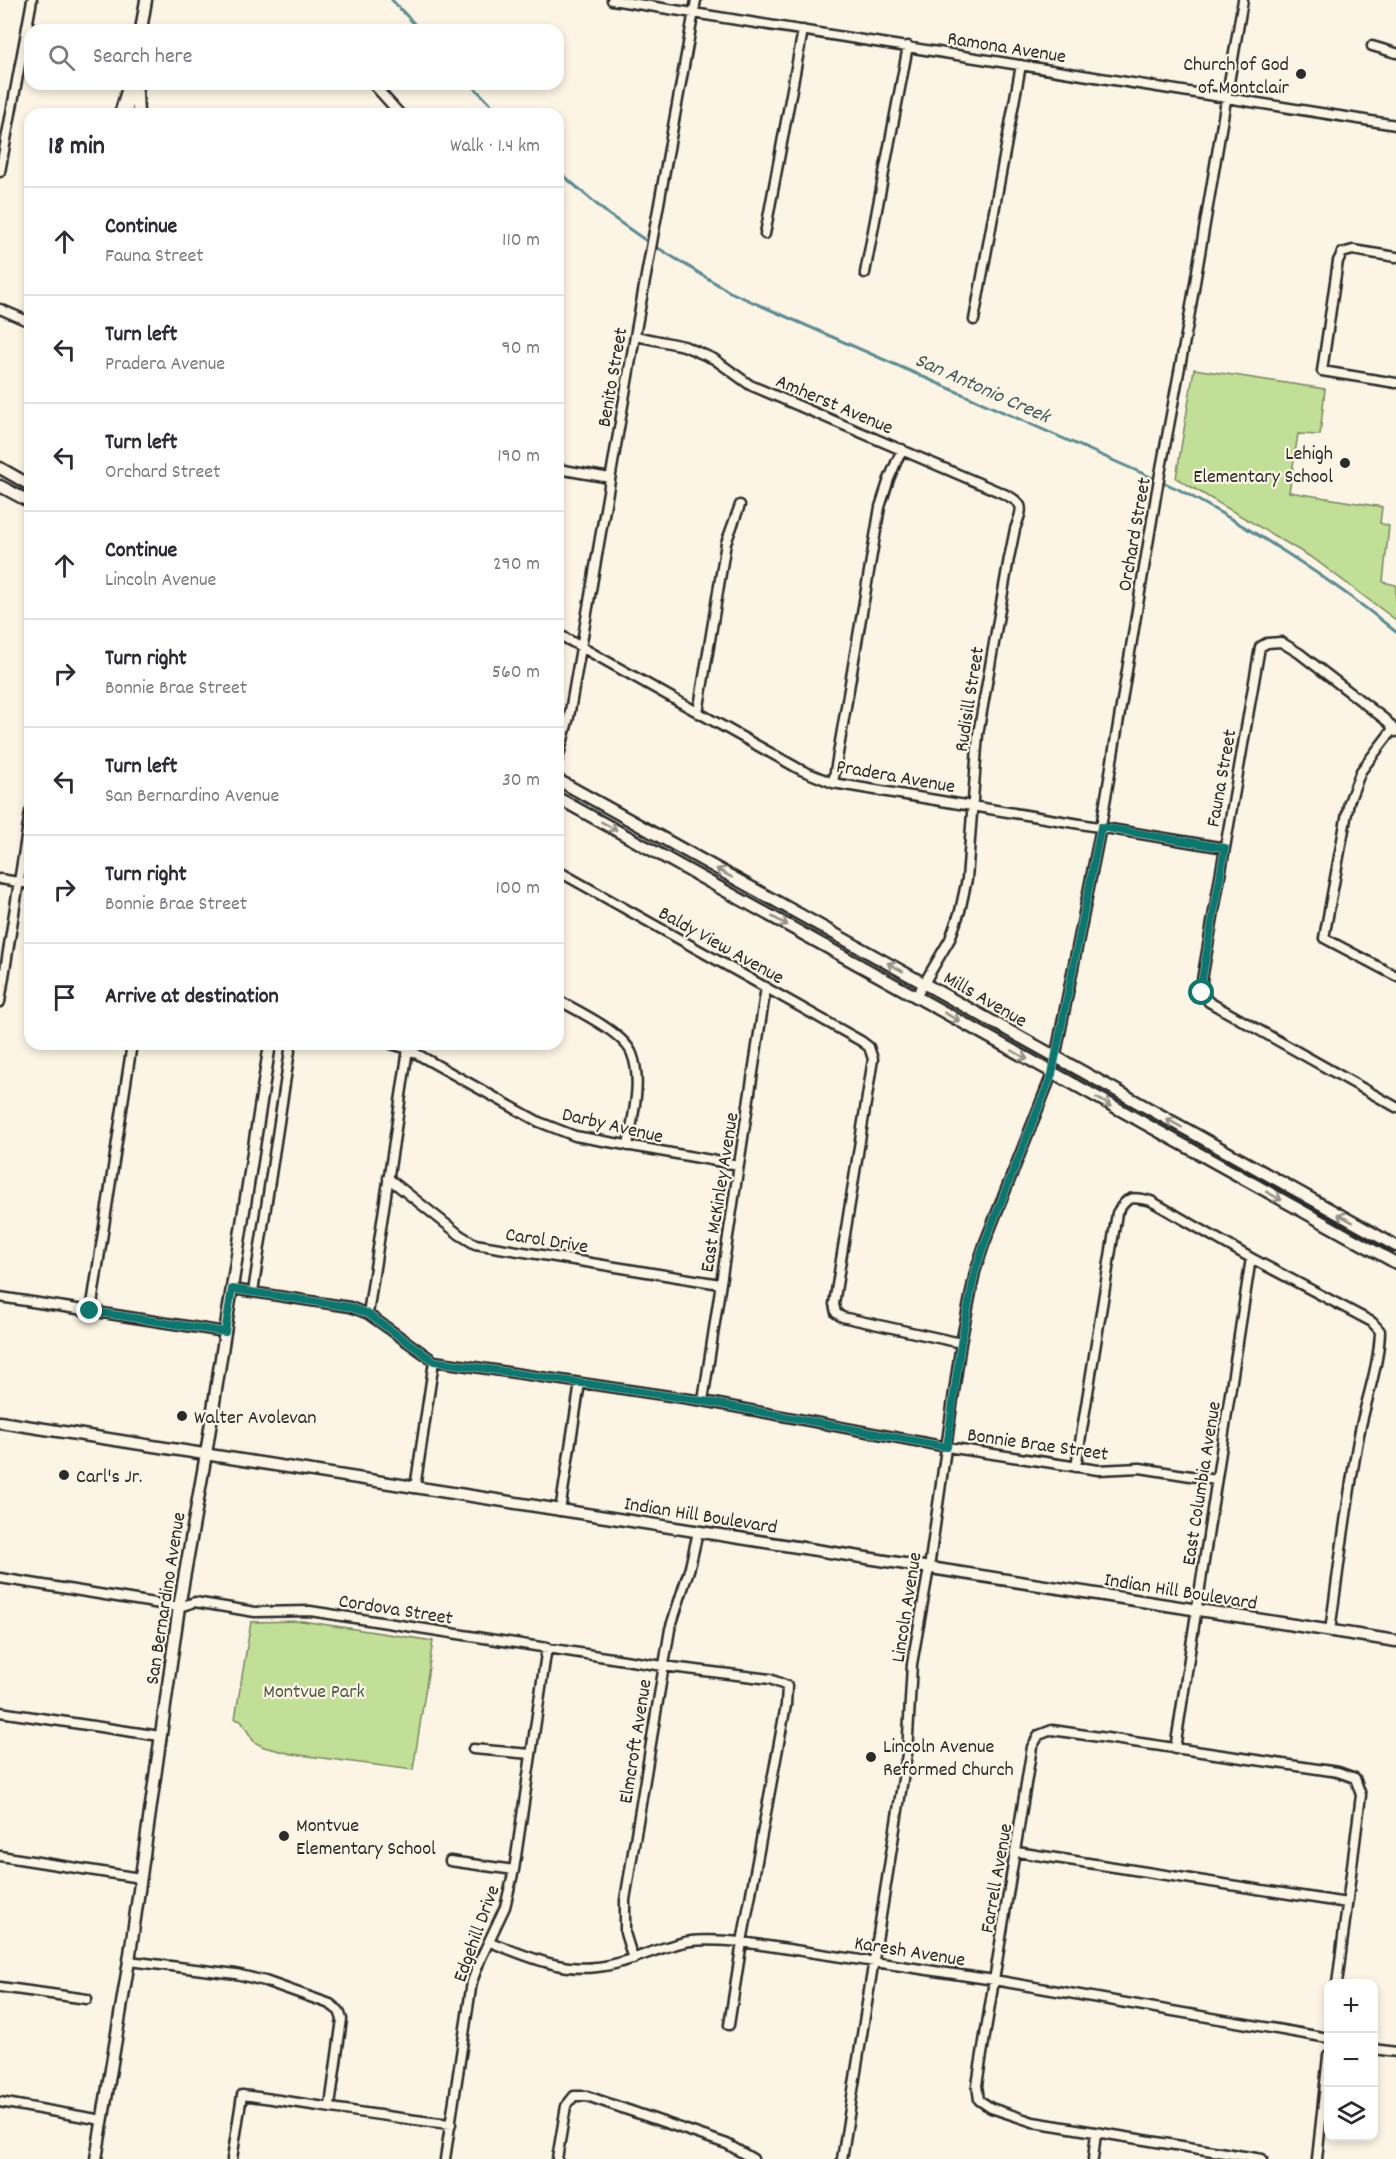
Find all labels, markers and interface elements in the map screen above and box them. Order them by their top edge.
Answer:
search box [24,24,564,90]
street label: Ramona Avenue [945,26,1068,72]
icon: search [45,41,78,74]
text: Search here [93,42,192,73]
place label: Church of God of Montclair [1183,52,1290,103]
marker: Church of God of Montclair [1294,67,1308,81]
text: 18 min [48,129,105,166]
text: Walk · 1.4 km [450,133,540,161]
text: Continue [105,212,177,243]
icon: ahead [48,225,81,258]
text: 110 m [502,227,540,255]
text: Fauna Street [105,243,204,271]
text: Turn left [105,320,177,351]
street label: Benito Street [591,326,636,430]
icon: left [48,333,81,366]
text: 90 m [502,335,540,363]
water label: San Antonio Creek [910,347,1056,434]
text: Pradera Avenue [105,351,225,379]
street label: Amherst Avenue [771,368,897,443]
text: Turn left [105,428,177,459]
icon: left [48,441,81,474]
place label: Lehigh Elementary School [1193,441,1333,492]
text: 190 m [497,443,540,471]
marker: Lehigh Elementary School [1338,456,1352,470]
text: Orchard Street [105,459,220,487]
street label: Orchard Street [1112,475,1160,594]
text: Continue [105,536,177,567]
icon: ahead [48,549,81,582]
text: 290 m [493,551,540,579]
text: Lincoln Avenue [105,567,216,595]
text: Turn right [105,644,187,675]
street label: Rudisill Street [949,645,993,754]
icon: right [48,657,81,690]
text: 560 m [492,659,540,687]
text: Bonnie Brae Street [105,675,247,703]
street label: Fauna Street [1201,727,1245,830]
text: Turn left [105,752,177,783]
street label: Pradera Avenue [834,754,957,802]
icon: left [48,765,81,798]
text: 30 m [502,767,540,795]
text: San Bernardino Avenue [105,783,279,811]
one-way arrow [600,820,617,832]
text: Turn right [105,860,187,891]
one-way arrow [716,867,733,879]
icon: right [48,873,81,906]
text: 100 m [496,875,540,903]
text: Bonnie Brae Street [105,891,247,919]
street label: Baldy View Avenue [653,900,789,993]
one-way arrow [771,915,788,927]
one-way arrow [886,961,903,973]
street label: Mills Avenue [937,965,1032,1036]
route start [1188,979,1214,1005]
icon: arrive [48,981,81,1014]
text: Arrive at destination [105,982,279,1013]
one-way arrow [943,1011,960,1023]
one-way arrow [1011,1050,1028,1062]
one-way arrow [1094,1097,1112,1108]
street label: Darby Avenue [559,1102,666,1152]
street label: East McKinley Avenue [694,1110,747,1275]
one-way arrow [1166,1117,1184,1128]
one-way arrow [1265,1191,1283,1202]
one-way arrow [1337,1211,1354,1223]
street label: Carol Drive [503,1222,590,1262]
route end [76,1297,102,1323]
street label: East Columbia Avenue [1176,1399,1230,1568]
place label: Walter Avolevan [194,1405,316,1433]
marker: Walter Avolevan [175,1409,189,1423]
street label: Bonnie Brae Street [965,1422,1110,1470]
place label: Carl's Jr. [76,1464,142,1492]
marker: Carl's Jr. [57,1468,71,1482]
street label: Indian Hill Boulevard [622,1491,779,1543]
street label: San Bernardino Avenue [140,1510,194,1687]
street label: Lincoln Avenue [885,1550,931,1665]
street label: Indian Hill Boulevard [1102,1567,1259,1619]
street label: Cordova Street [336,1588,455,1634]
street label: Elmcroft Avenue [613,1677,661,1806]
park label: Montvue Park [263,1679,365,1707]
place label: Lincoln Avenue Reformed Church [883,1734,1014,1785]
marker: Lincoln Avenue Reformed Church [864,1750,878,1764]
place label: Montvue Elementary School [296,1813,436,1864]
street label: Farrell Avenue [975,1821,1021,1935]
marker: Montvue Elementary School [277,1829,291,1843]
street label: Edgehill Drive [447,1881,508,1986]
street label: Karesh Avenue [852,1930,967,1976]
map controls [1324,1979,1378,2141]
button: + [1324,1979,1378,2033]
button: − [1324,2033,1378,2087]
button: layers [1324,2087,1378,2141]

